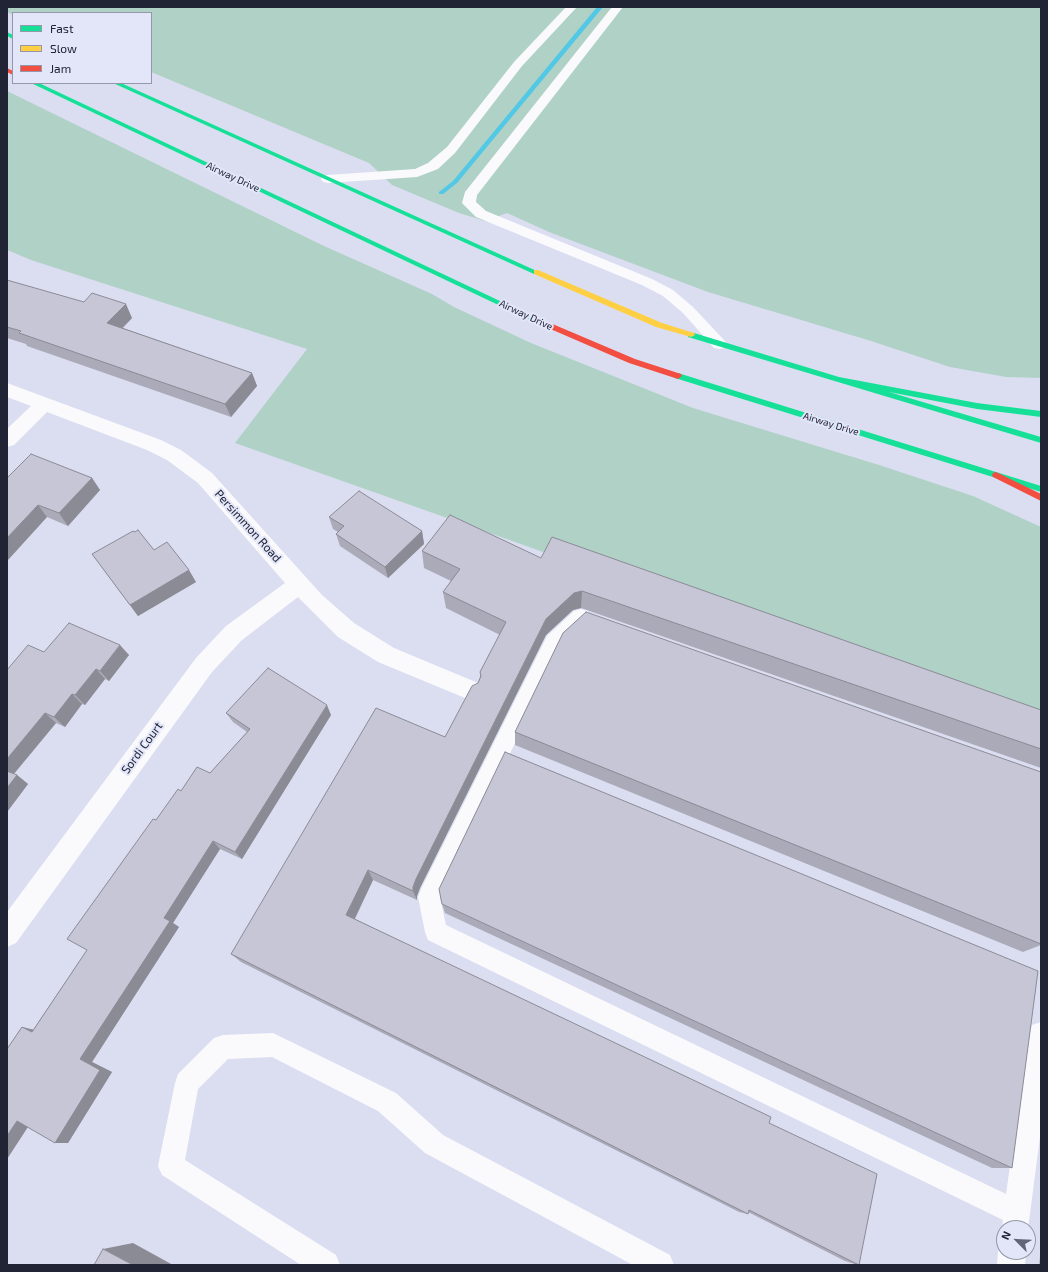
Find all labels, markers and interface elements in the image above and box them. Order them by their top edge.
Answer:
legend [12,12,152,84]
text: Fast [50,21,73,35]
text: Slow [50,41,77,55]
text: Jam [50,61,71,75]
street label: Airway Drive [204,159,262,195]
street label: Airway Drive [497,297,555,333]
street label: Airway Drive [802,410,860,438]
street label: Persimmon Road [212,487,284,565]
street label: Sordi Court [118,719,166,777]
north arrow [996,1220,1036,1260]
text: N [998,1229,1013,1242]

